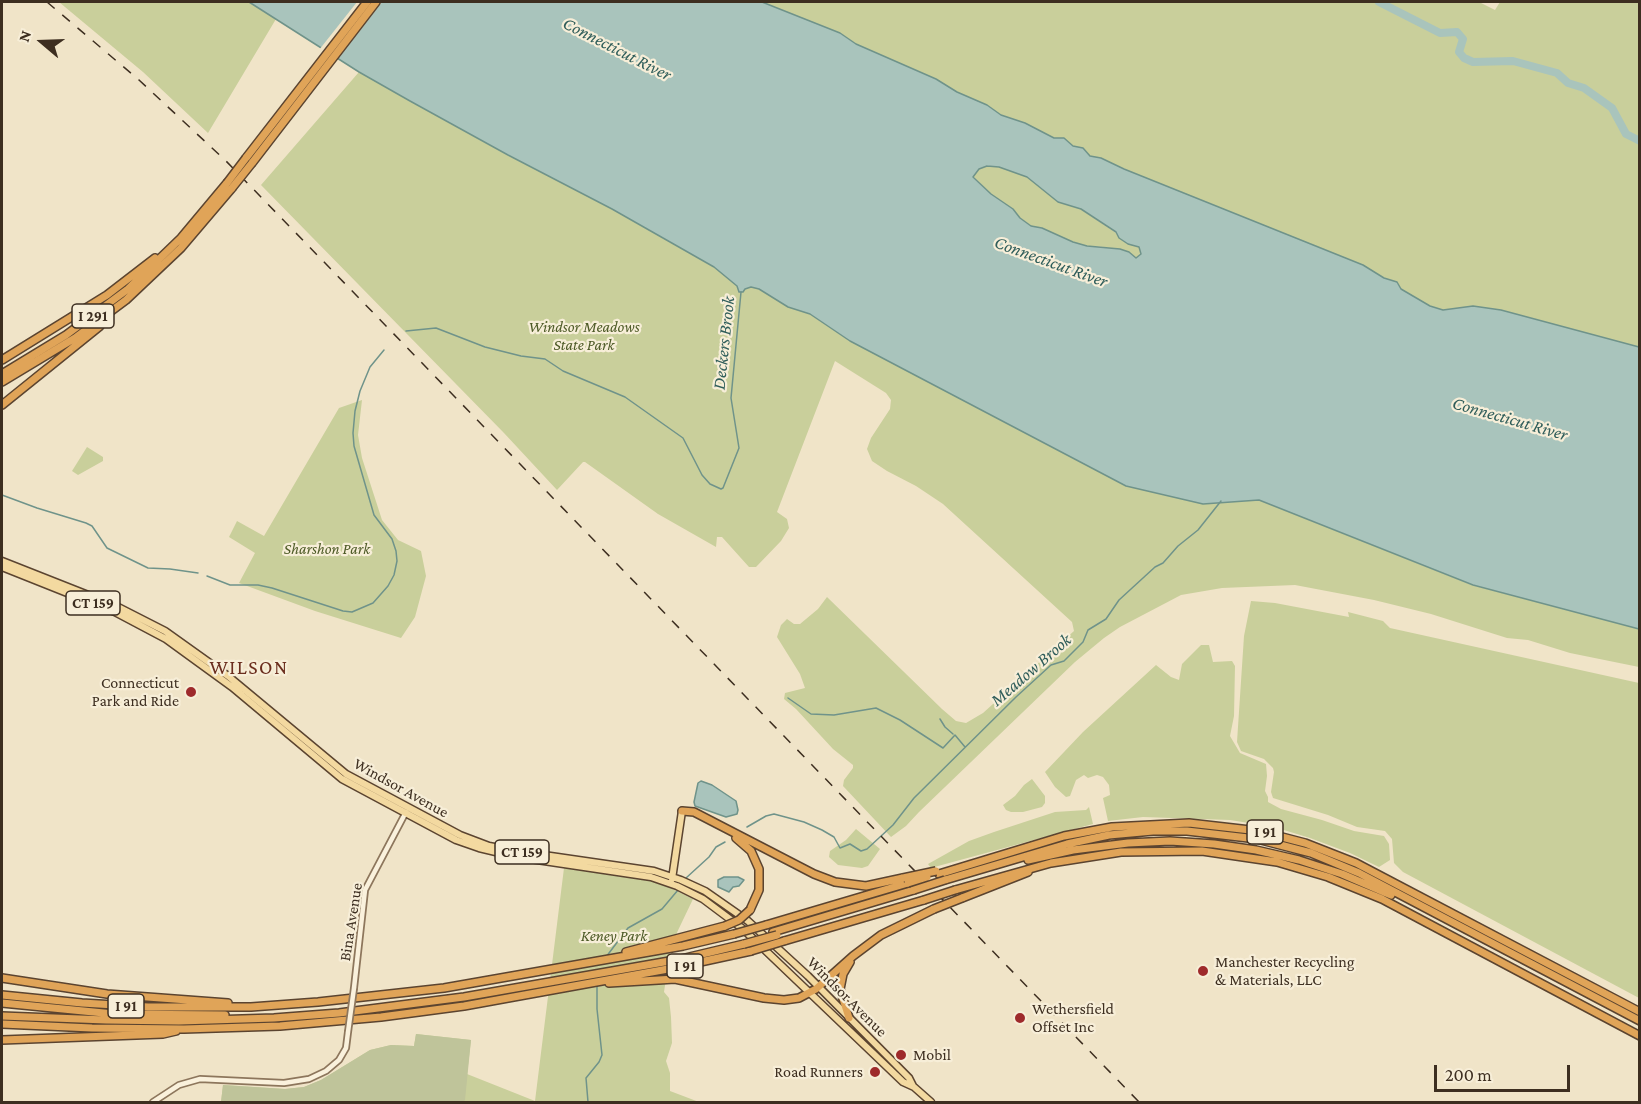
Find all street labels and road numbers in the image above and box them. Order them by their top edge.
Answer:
road number: I 291 [72,304,114,328]
road number: CT 159 [66,591,120,615]
street label: Windsor Avenue [350,754,452,822]
road number: I 91 [1247,820,1283,844]
road number: CT 159 [495,840,549,864]
street label: Bina Avenue [335,881,367,963]
street label: Windsor Avenue [803,953,891,1041]
road number: I 91 [667,954,703,978]
road number: I 91 [108,994,144,1018]

